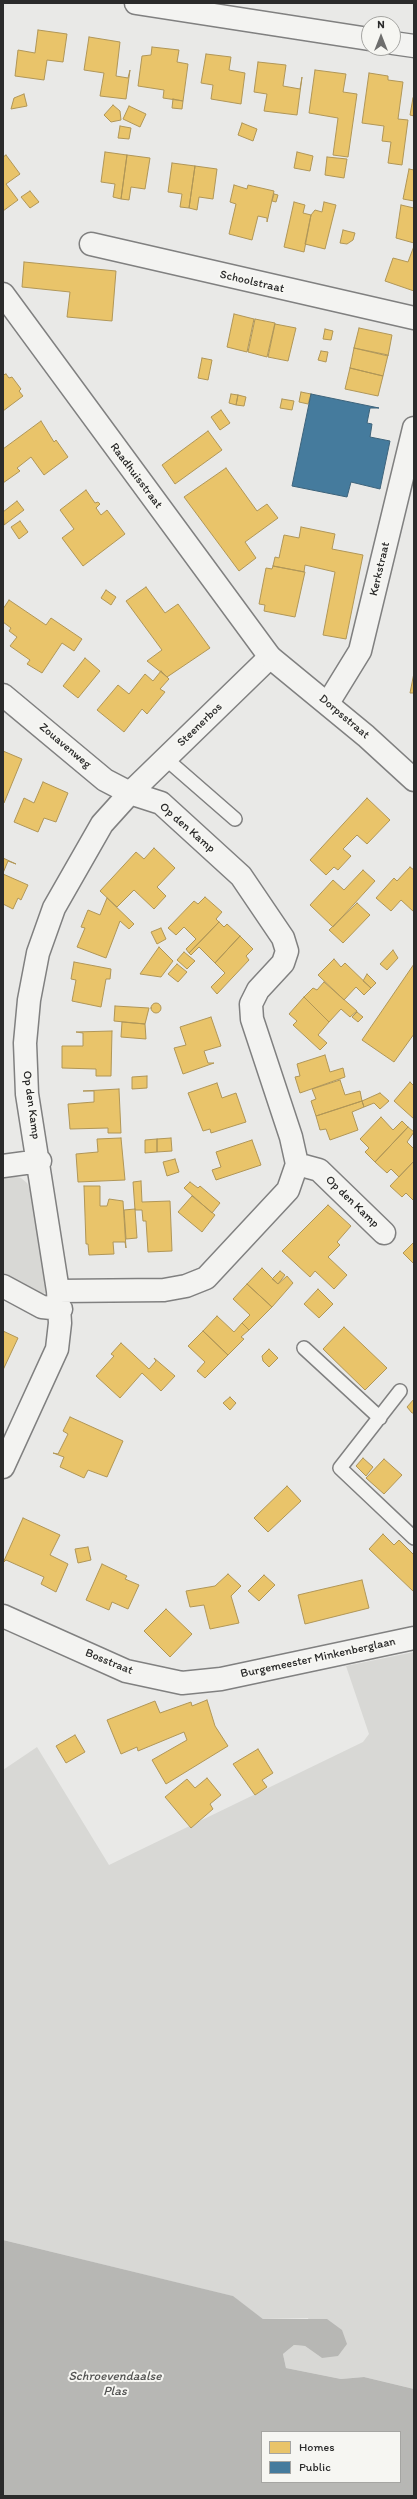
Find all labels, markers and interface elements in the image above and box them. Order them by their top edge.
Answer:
north arrow [361,16,401,56]
text: N [377,18,385,31]
street label: Schoolstraat [218,268,286,296]
street label: Raadhuisstraat [107,440,165,512]
street label: Kerkstraat [367,540,393,598]
street label: Dorpsstraat [316,692,372,742]
street label: Steenerbos [174,700,226,750]
street label: Zouavenweg [36,720,94,772]
street label: Op den Kamp [156,800,218,856]
street label: Op den Kamp [19,1070,43,1140]
street label: Op den Kamp [322,1173,382,1231]
street label: Burgemeester Minkenberglaan [239,1635,397,1681]
street label: Bosstraat [83,1646,135,1678]
water label: Schroevendaalse Plas [68,2369,162,2400]
legend [261,2431,401,2483]
text: Homes [299,2440,335,2454]
text: Public [299,2460,331,2474]

